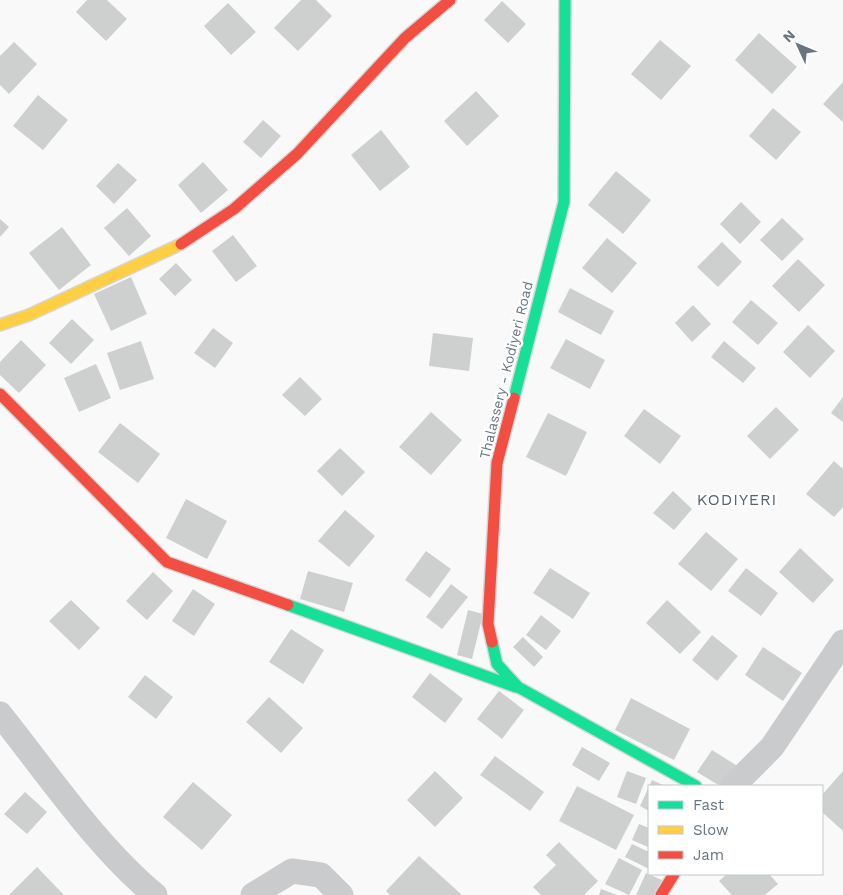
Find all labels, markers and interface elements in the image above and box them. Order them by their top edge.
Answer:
north arrow [773,20,823,70]
text: N [779,27,798,45]
street label: Thalassery - Kodiyeri Road [476,280,536,460]
district label: KODIYERI [697,490,777,509]
legend [648,785,823,875]
text: Fast [693,796,725,814]
text: Slow [693,821,729,839]
text: Jam [693,846,724,864]

